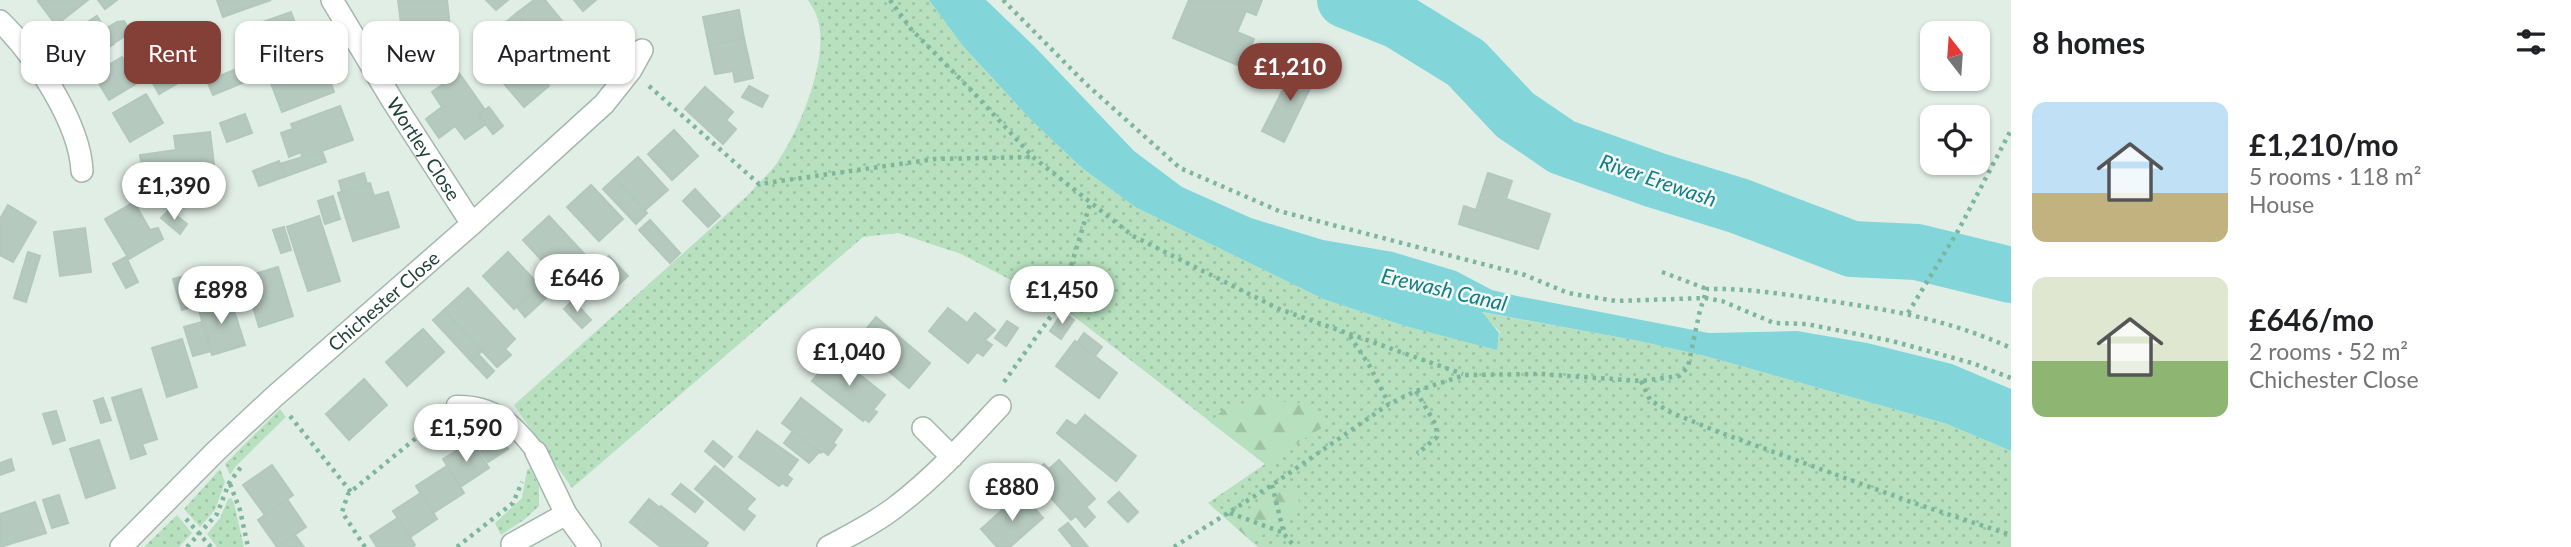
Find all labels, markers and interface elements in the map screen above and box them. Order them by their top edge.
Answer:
chip: Buy [21,21,110,84]
chip: Rent [124,21,221,84]
chip: Filters [235,21,348,84]
chip: New [362,21,459,84]
chip: Apartment [473,21,635,84]
north arrow [1920,21,1990,91]
map controls [1920,21,1990,175]
icon: filters [2512,23,2550,61]
text: 8 homes [2032,24,2145,60]
pin: £1,210 [1233,43,1347,103]
text: £1,210 [1254,52,1326,80]
street label: Wortley Close [382,93,466,205]
button: locate [1920,105,1990,175]
text: £1,210/mo [2249,126,2398,162]
icon: home [2088,130,2172,214]
water label: River Erewash [1597,148,1720,211]
pin: £1,390 [117,162,231,222]
text: 5 rooms · 118 m² [2249,162,2421,190]
text: £1,390 [138,171,210,199]
text: House [2249,190,2314,218]
street label: Chichester Close [323,246,444,356]
pin: £646 [536,254,618,314]
water label: Erewash Canal [1379,262,1510,315]
text: £646 [550,263,604,291]
pin: £898 [180,266,262,326]
pin: £1,450 [1005,266,1119,326]
text: £898 [194,275,248,303]
text: £1,450 [1026,275,1098,303]
text: £646/mo [2249,301,2374,337]
icon: home [2088,305,2172,389]
pin: £1,040 [792,328,906,388]
text: £1,040 [813,337,885,365]
text: 2 rooms · 52 m² [2249,337,2408,365]
text: Chichester Close [2249,365,2419,393]
pin: £1,590 [409,405,523,464]
text: £1,590 [430,413,502,441]
pin: £880 [971,463,1053,523]
text: £880 [985,472,1039,500]

